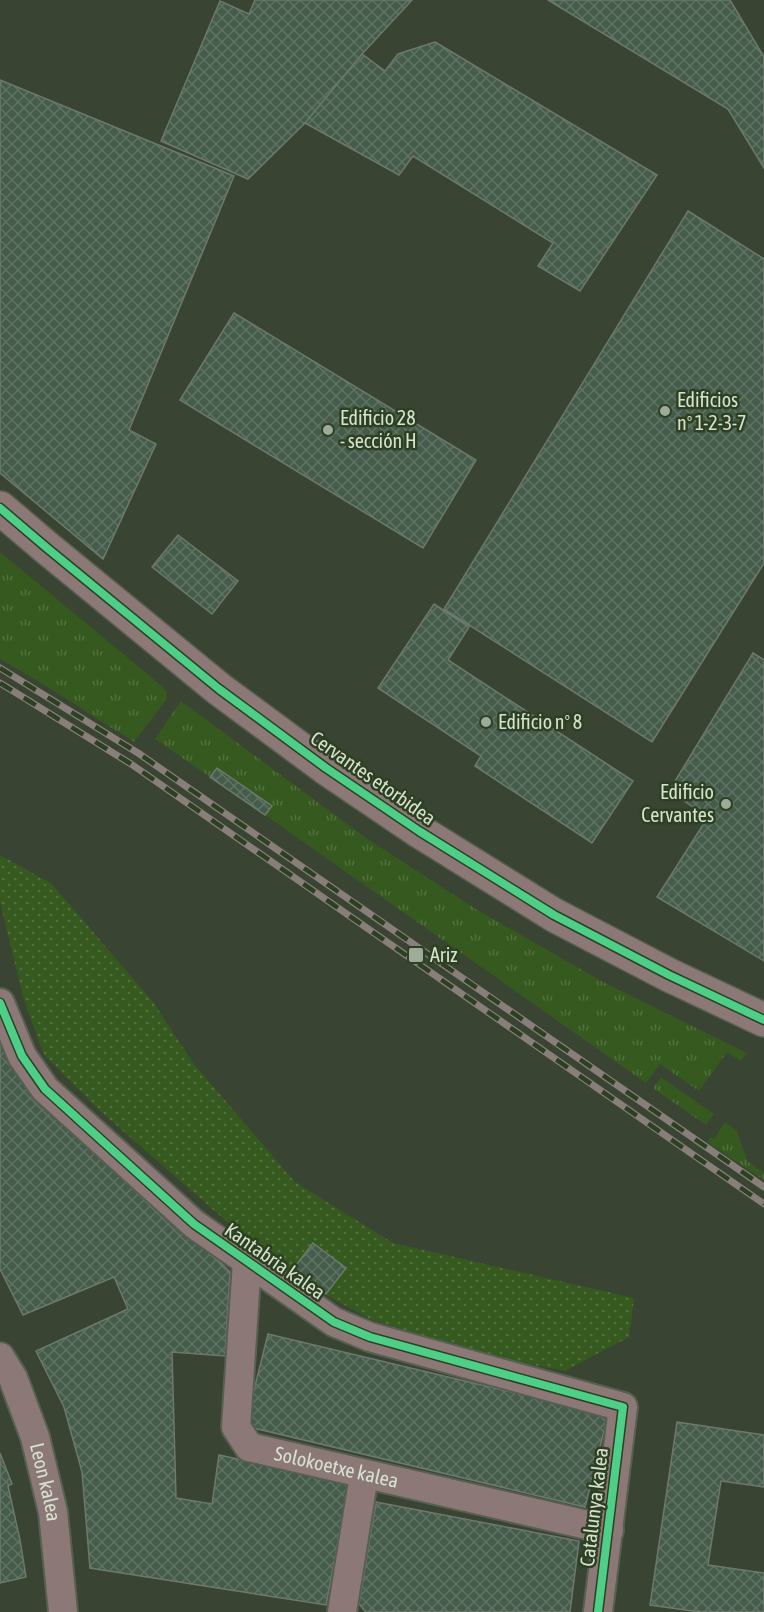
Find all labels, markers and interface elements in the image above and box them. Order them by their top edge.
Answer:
place label: Edificios nº 1-2-3-7 [677,388,746,434]
marker: Edificios nº 1-2-3-7 [658,404,672,418]
place label: Edificio 28 - sección H [340,406,417,452]
marker: Edificio 28 - sección H [321,423,335,437]
place label: Edificio nº 8 [498,710,582,733]
marker: Edificio nº 8 [479,715,493,729]
street label: Cervantes etorbidea [306,726,440,829]
place label: Edificio Cervantes [641,780,714,826]
marker: Edificio Cervantes [719,797,733,811]
place label: Ariz [430,943,458,966]
marker: Ariz [407,946,425,964]
street label: Kantabria kalea [221,1218,330,1304]
street label: Leon kalea [26,1440,66,1522]
street label: Solokoetxe kalea [272,1441,401,1492]
street label: Catalunya kalea [575,1446,612,1568]

